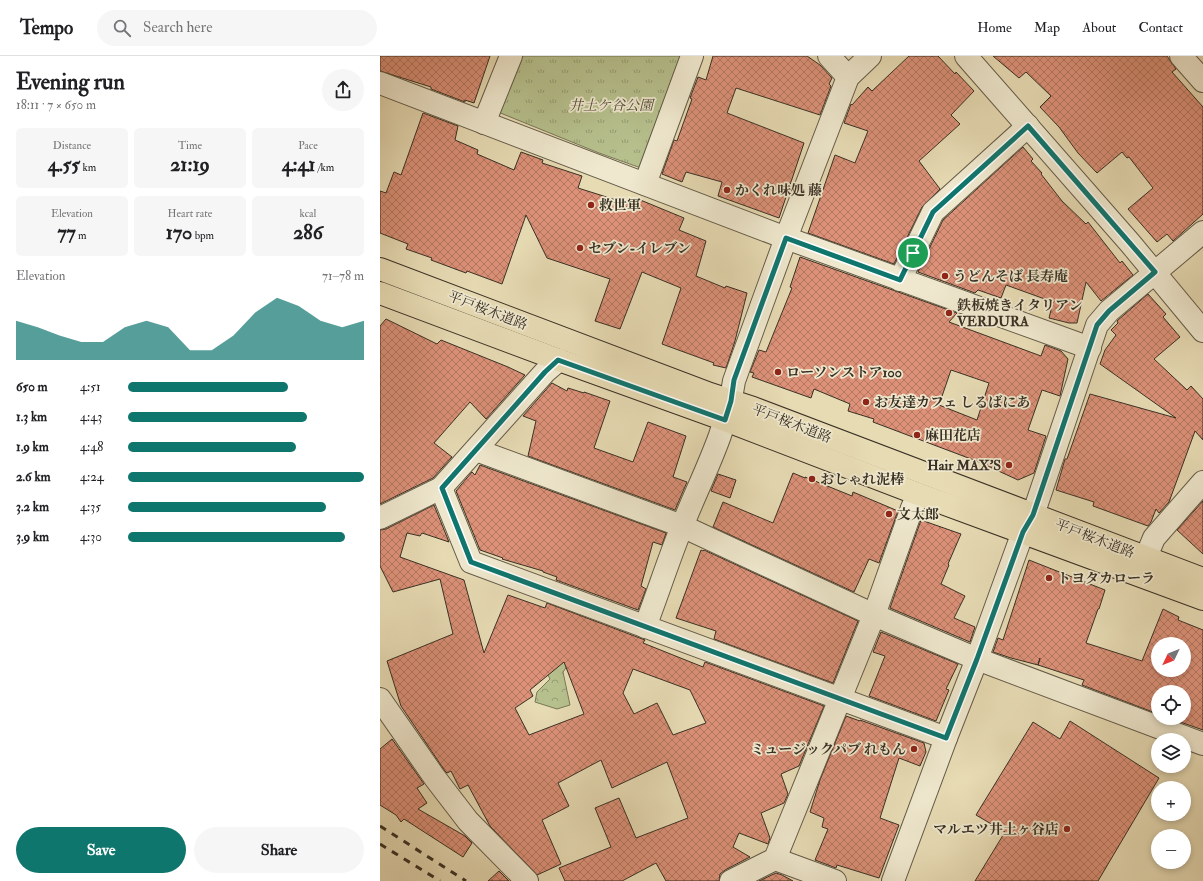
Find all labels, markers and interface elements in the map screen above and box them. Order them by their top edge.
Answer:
search box [97,10,377,46]
text: Tempo [20,16,73,40]
icon: search [111,17,133,39]
text: Search here [143,18,212,37]
text: Home [977,19,1012,36]
text: Map [1034,19,1060,36]
text: About [1082,19,1116,36]
text: Contact [1138,19,1183,36]
text: Evening run [16,68,125,96]
button: share [322,69,364,111]
text: 18:11 · 7 × 650 m [16,97,96,113]
park label: 井土ケ谷公園 [569,97,655,114]
text: Distance [53,139,91,152]
text: Time [178,139,202,152]
text: Pace [298,139,318,152]
text: 4.55 [48,152,80,177]
text: 21:19 [170,152,210,177]
text: 4:41 [282,152,315,177]
text: km [80,161,96,174]
text: /km [315,161,334,174]
place label: かくれ味処 藤 [735,182,822,199]
marker: かくれ味処 藤 [722,185,732,195]
place label: 救世軍 [599,197,641,214]
marker: 救世軍 [586,200,596,210]
text: Elevation [51,207,93,220]
text: Heart rate [168,207,212,220]
text: kcal [300,207,316,220]
text: 77 [57,220,76,245]
text: 170 [166,220,192,245]
text: 286 [293,220,323,245]
text: m [76,229,87,242]
text: bpm [192,229,214,242]
pin [896,236,930,270]
place label: セブン-イレブン [588,240,691,257]
icon: arrive [902,242,924,264]
marker: セブン-イレブン [575,243,585,253]
text: Elevation [16,268,66,284]
text: 71–78 m [322,268,364,284]
place label: うどんそば 長寿庵 [953,268,1068,285]
marker: うどんそば 長寿庵 [940,271,950,281]
street label: 平戸桜木道路 [446,287,530,333]
place label: 鉄板焼きイタリアン VERDURA [956,297,1082,330]
marker: 鉄板焼きイタリアン VERDURA [944,308,954,318]
place label: ローソンストア100 [786,364,902,381]
marker: ローソンストア100 [773,367,783,377]
text: 650 m [16,379,48,395]
text: 4:51 [80,379,101,395]
place label: お友達カフェ しるばにあ [874,394,1030,411]
marker: お友達カフェ しるばにあ [861,397,871,407]
street label: 平戸桜木道路 [750,400,834,446]
text: 1.3 km [16,409,47,425]
text: 4:43 [80,409,102,425]
place label: 麻田花店 [925,427,981,444]
marker: 麻田花店 [912,430,922,440]
text: 1.9 km [16,439,49,455]
text: 4:48 [80,439,103,455]
place label: Hair MAX'S [927,457,1001,474]
marker: Hair MAX'S [1004,460,1014,470]
text: 2.6 km [16,469,51,485]
text: 4:24 [80,469,104,485]
place label: おしゃれ泥棒 [820,471,904,488]
marker: おしゃれ泥棒 [807,474,817,484]
text: 3.2 km [16,499,49,515]
text: 4:35 [80,499,101,515]
place label: 文太郎 [897,506,939,523]
marker: 文太郎 [884,509,894,519]
street label: 平戸桜木道路 [1053,515,1137,561]
text: 3.9 km [16,529,49,545]
text: 4:30 [80,529,102,545]
place label: トヨタカローラ [1057,570,1155,587]
marker: トヨタカローラ [1044,573,1054,583]
north arrow [1151,637,1191,677]
map controls [1151,637,1191,869]
button: locate [1151,685,1191,725]
button: layers [1151,733,1191,773]
place label: ミュージックパブ れもん [750,741,906,758]
marker: ミュージックパブ れもん [909,744,919,754]
button: + [1151,781,1191,821]
place label: マルエツ井土ヶ谷店 [933,821,1059,838]
marker: マルエツ井土ヶ谷店 [1062,824,1072,834]
button: Save [16,827,186,873]
button: Share [194,827,364,873]
button: − [1151,829,1191,869]

